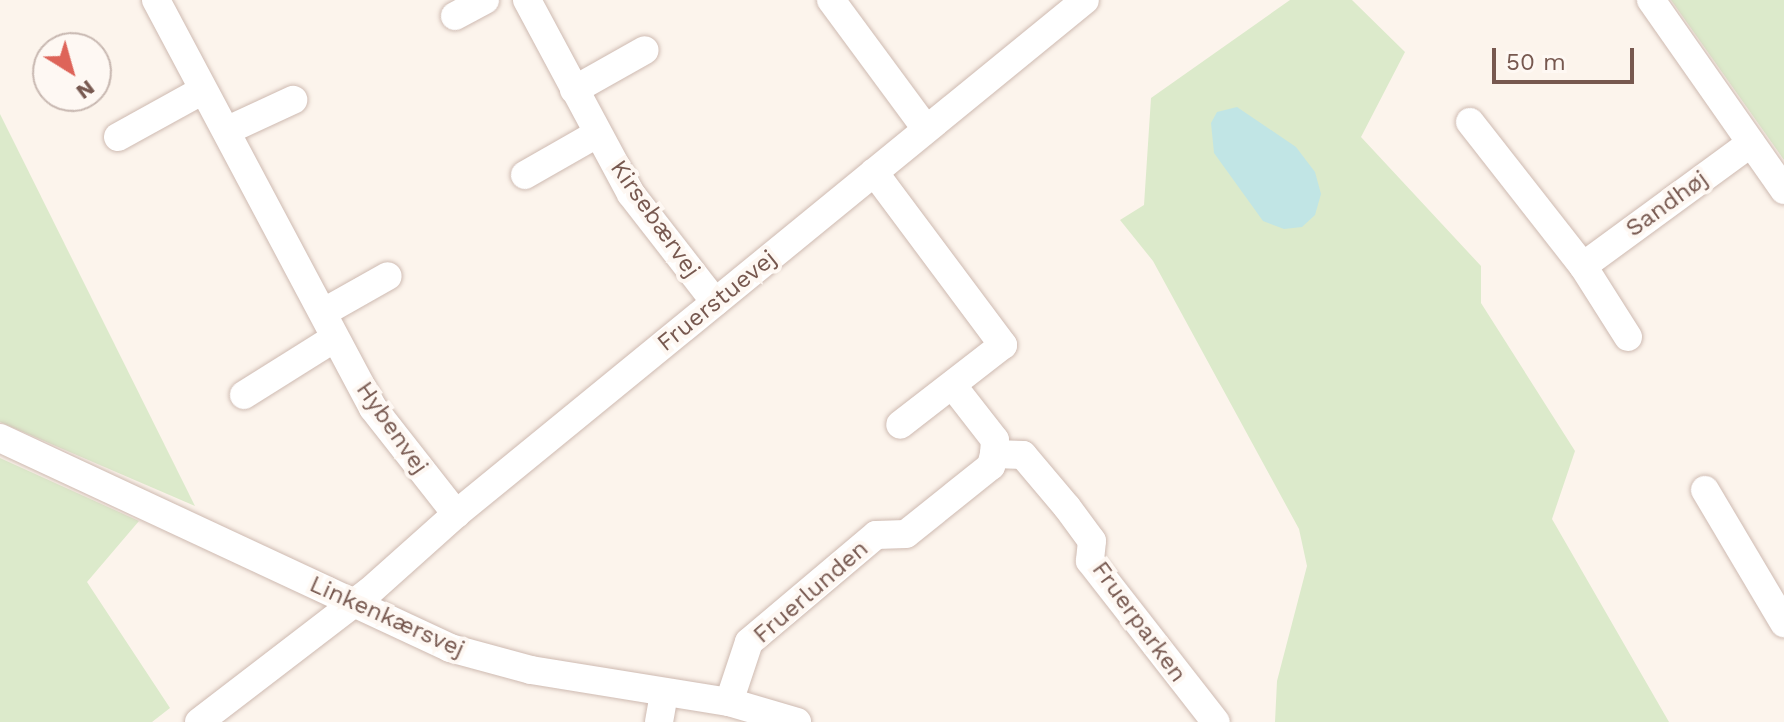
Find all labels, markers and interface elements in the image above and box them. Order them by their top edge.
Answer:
north arrow [32,32,112,112]
scale bar [1496,32,1638,82]
text: 50 m [1506,48,1566,76]
text: N [72,75,100,105]
street label: Kirsebærvej [604,155,706,283]
street label: Sandhøj [1620,165,1714,243]
street label: Fruerstuevej [652,244,782,358]
street label: Hybenvej [350,376,434,480]
street label: Fruerlunden [748,534,874,650]
street label: Fruerparken [1086,556,1192,688]
street label: Linkenkærsvej [305,570,469,664]

